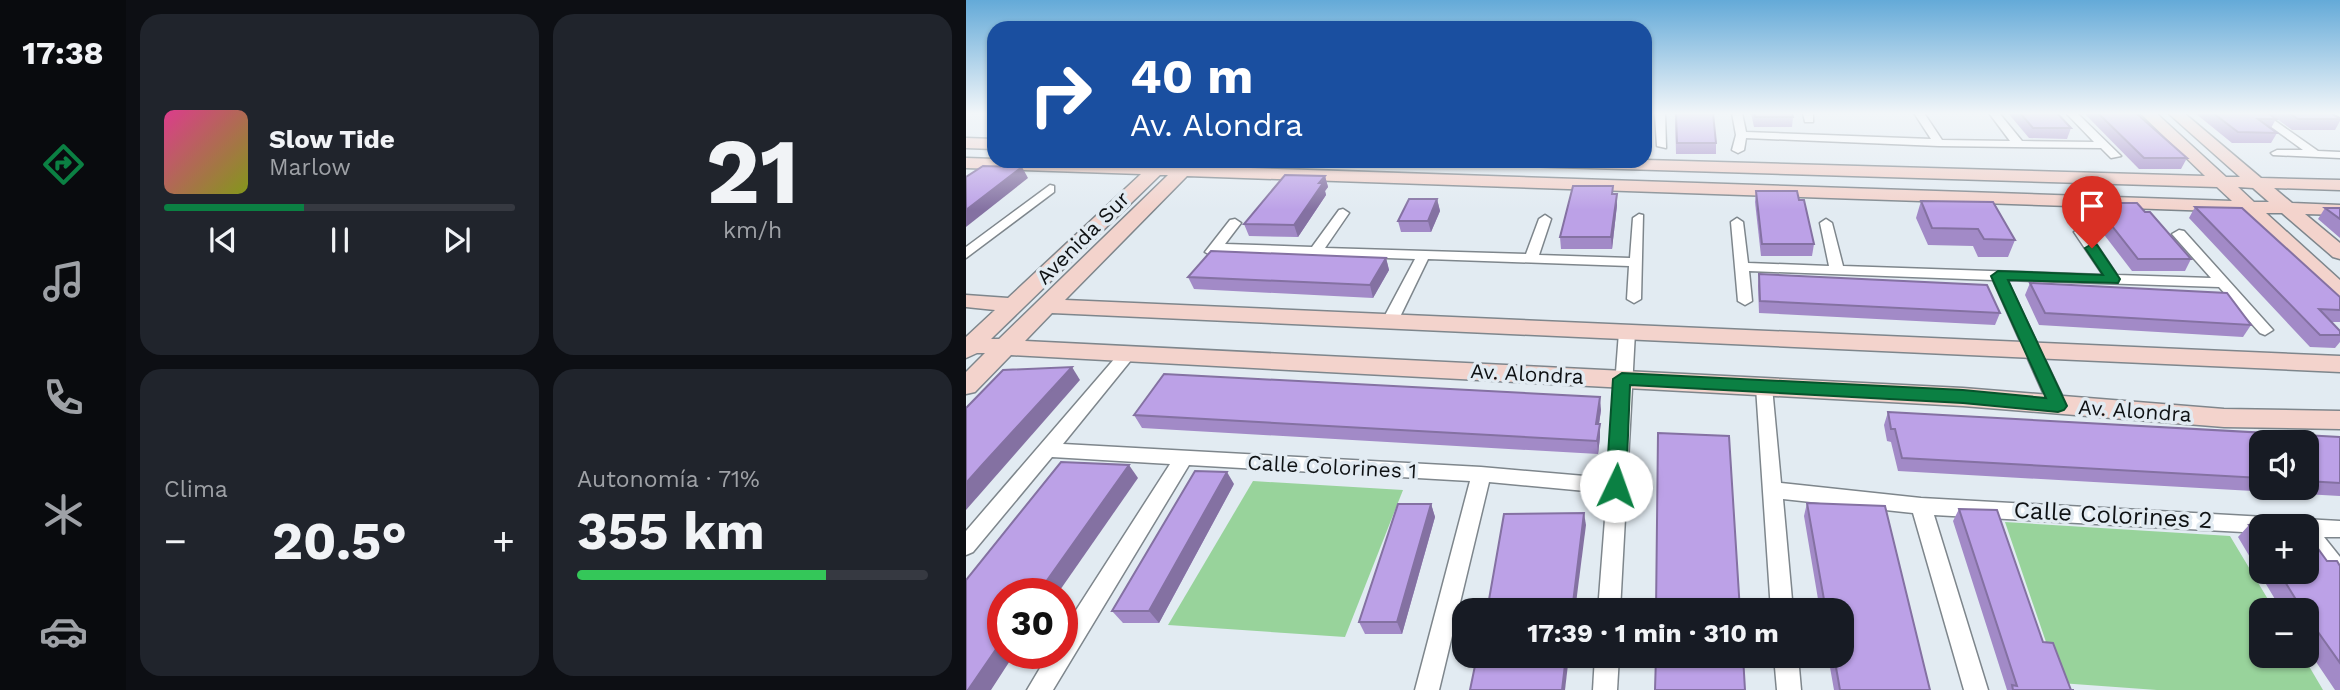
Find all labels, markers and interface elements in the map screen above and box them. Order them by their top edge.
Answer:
text: 17:38 [22,34,104,72]
text: 40 m [1130,47,1253,105]
icon: right [1015,49,1106,140]
text: Av. Alondra [1130,106,1303,144]
text: 21 [706,118,799,225]
text: Slow Tide [269,124,395,154]
icon: directions [39,140,88,189]
text: Marlow [269,154,351,181]
pin [2062,176,2122,248]
street label: Avenida Sur [1031,186,1135,289]
icon: arrive [2073,187,2111,225]
text: km/h [723,217,782,244]
icon: previous [204,221,242,259]
icon: pause [321,221,359,259]
icon: next [438,221,476,259]
icon: music [39,257,88,306]
street label: Av. Alondra [1470,358,1585,389]
icon: phone [39,373,88,422]
street label: Av. Alondra [2077,394,2193,427]
map controls [2249,430,2319,668]
button: sound [2249,430,2319,500]
position arrow [1579,449,1653,523]
street label: Calle Colorines 1 [1247,450,1417,483]
text: Autonomía · 71% [577,466,760,493]
text: Clima [164,476,228,503]
icon: climate [39,490,88,539]
street label: Calle Colorines 2 [2013,496,2213,534]
text: 355 km [577,501,765,562]
text: 20.5° [272,511,407,572]
button: + [2249,514,2319,584]
text: − [164,519,187,563]
text: + [492,519,515,563]
speed limit sign: 30 [987,578,1078,669]
button: − [2249,598,2319,668]
icon: car [39,607,88,656]
text: 17:39 · 1 min · 310 m [1527,618,1779,648]

